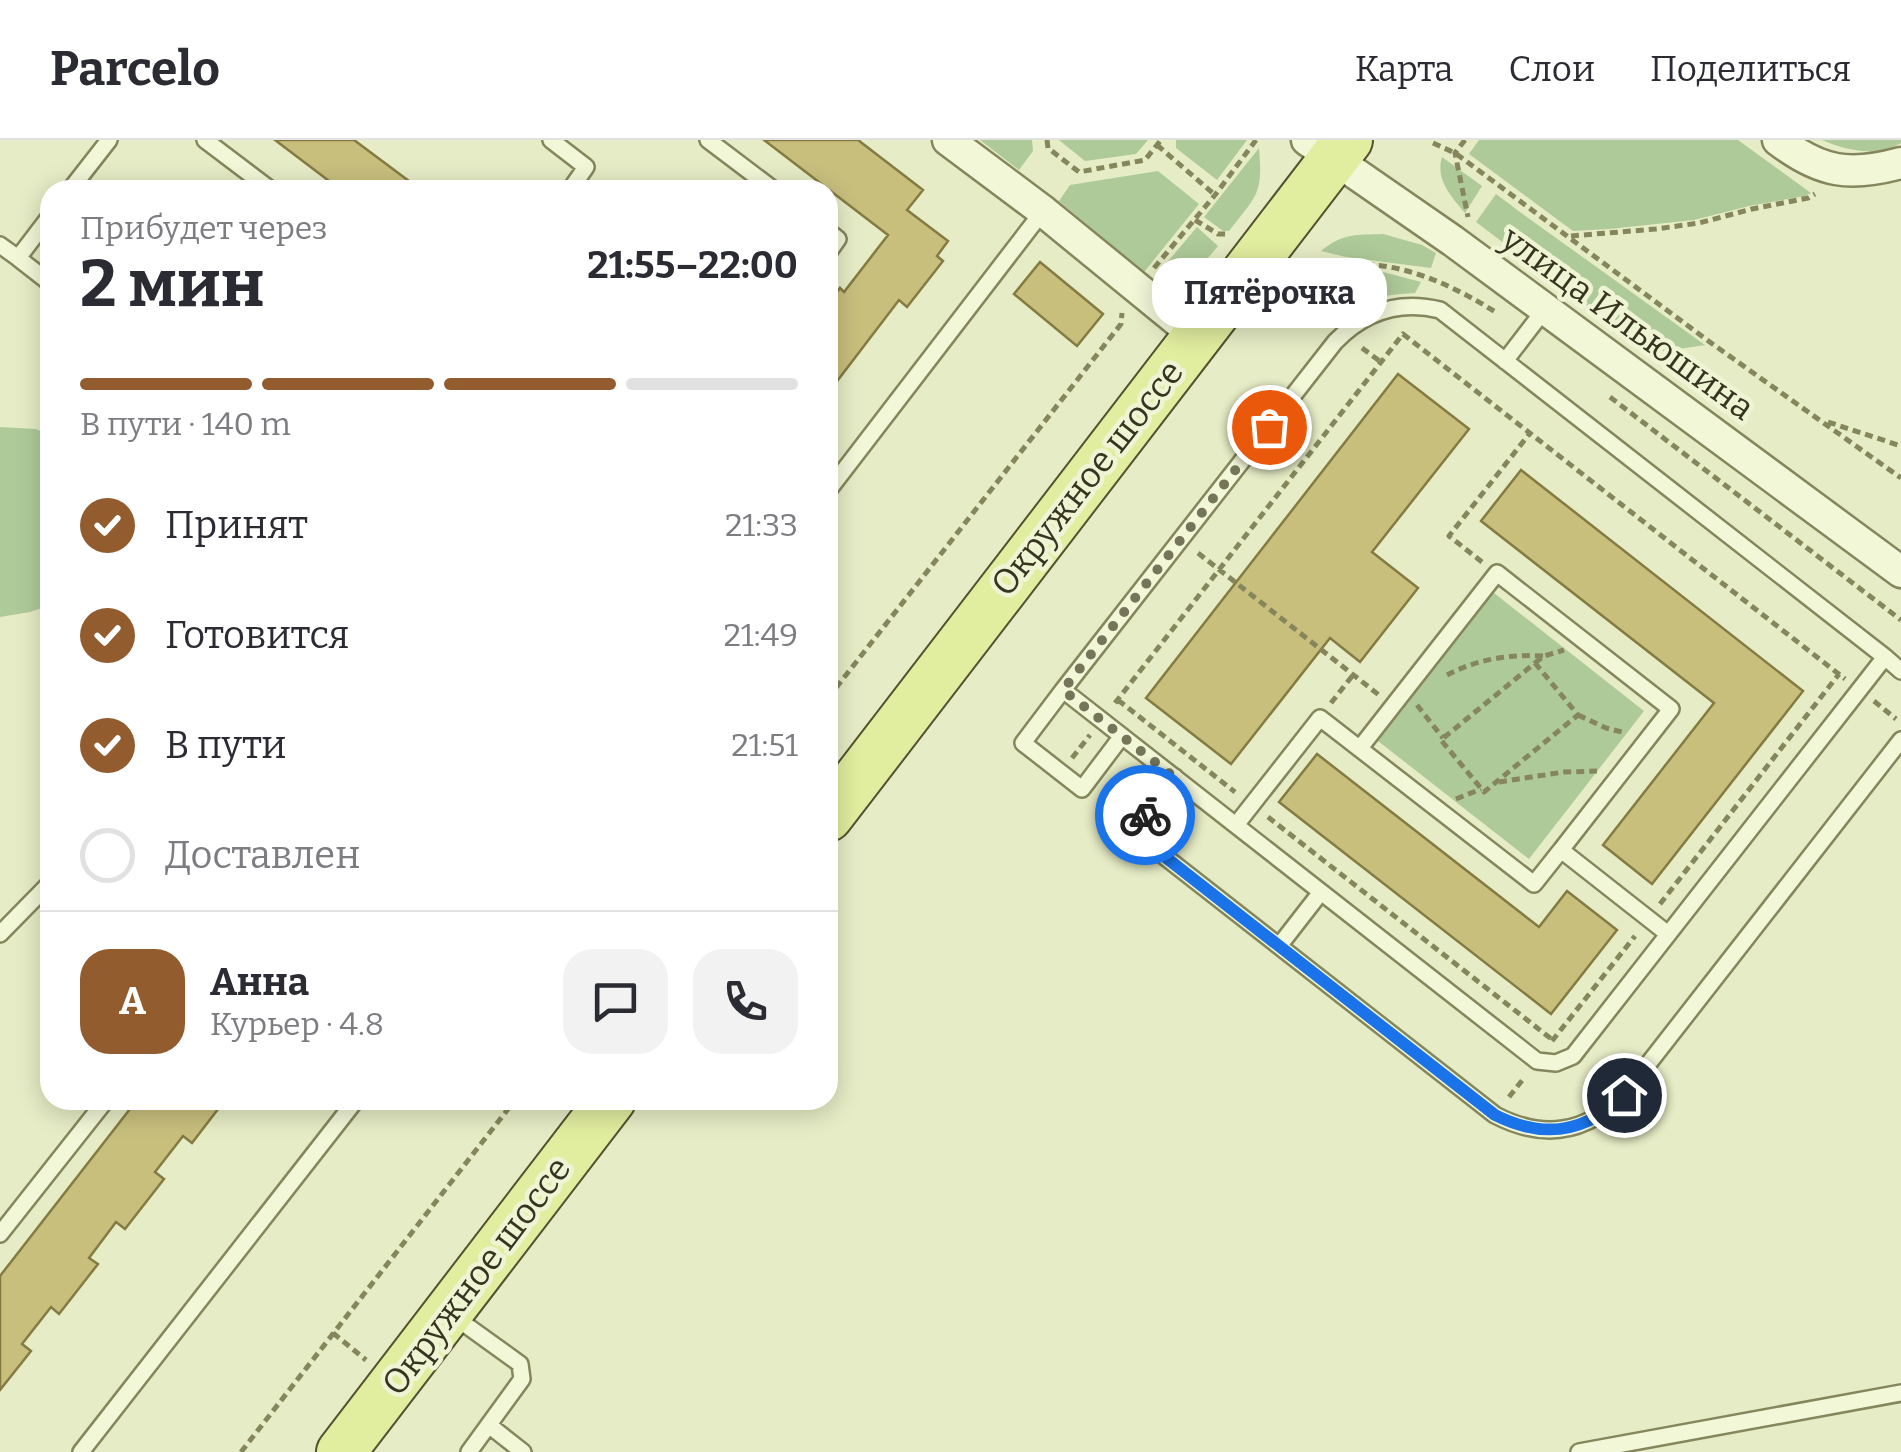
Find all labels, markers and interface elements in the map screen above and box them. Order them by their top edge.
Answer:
text: Parcelo [50,40,220,98]
text: Карта [1355,48,1453,90]
text: Слои [1508,48,1595,90]
text: Поделиться [1650,48,1851,90]
text: Прибудет через [80,209,327,247]
street label: улица Ильюшина [1493,217,1762,429]
text: 21:55–22:00 [587,242,798,288]
text: 2 мин [80,245,265,323]
callout: Пятёрочка [1152,257,1386,327]
text: Пятёрочка [1184,274,1355,312]
street label: Окружное шоссе [982,352,1192,604]
pin [1227,385,1312,470]
icon: bag [1242,400,1297,455]
text: В пути · 140 m [80,405,291,443]
icon: check [80,498,135,553]
text: Принят [165,502,308,548]
text: 21:33 [725,506,798,544]
icon: check [80,608,135,663]
text: Готовится [165,612,349,658]
text: 21:49 [723,616,798,654]
icon: check [80,718,135,773]
text: В пути [165,722,286,768]
text: 21:51 [731,726,798,764]
courier [1095,765,1195,865]
icon: bike [1118,788,1173,843]
text: Доставлен [165,832,360,878]
button: chat [563,949,668,1054]
button: phone [693,949,798,1054]
text: Анна [210,959,309,1005]
text: А [119,978,146,1024]
text: Курьер · 4.8 [210,1005,384,1043]
pin [1582,1053,1667,1138]
icon: home [1597,1068,1652,1123]
street label: Окружное шоссе [373,1149,579,1403]

